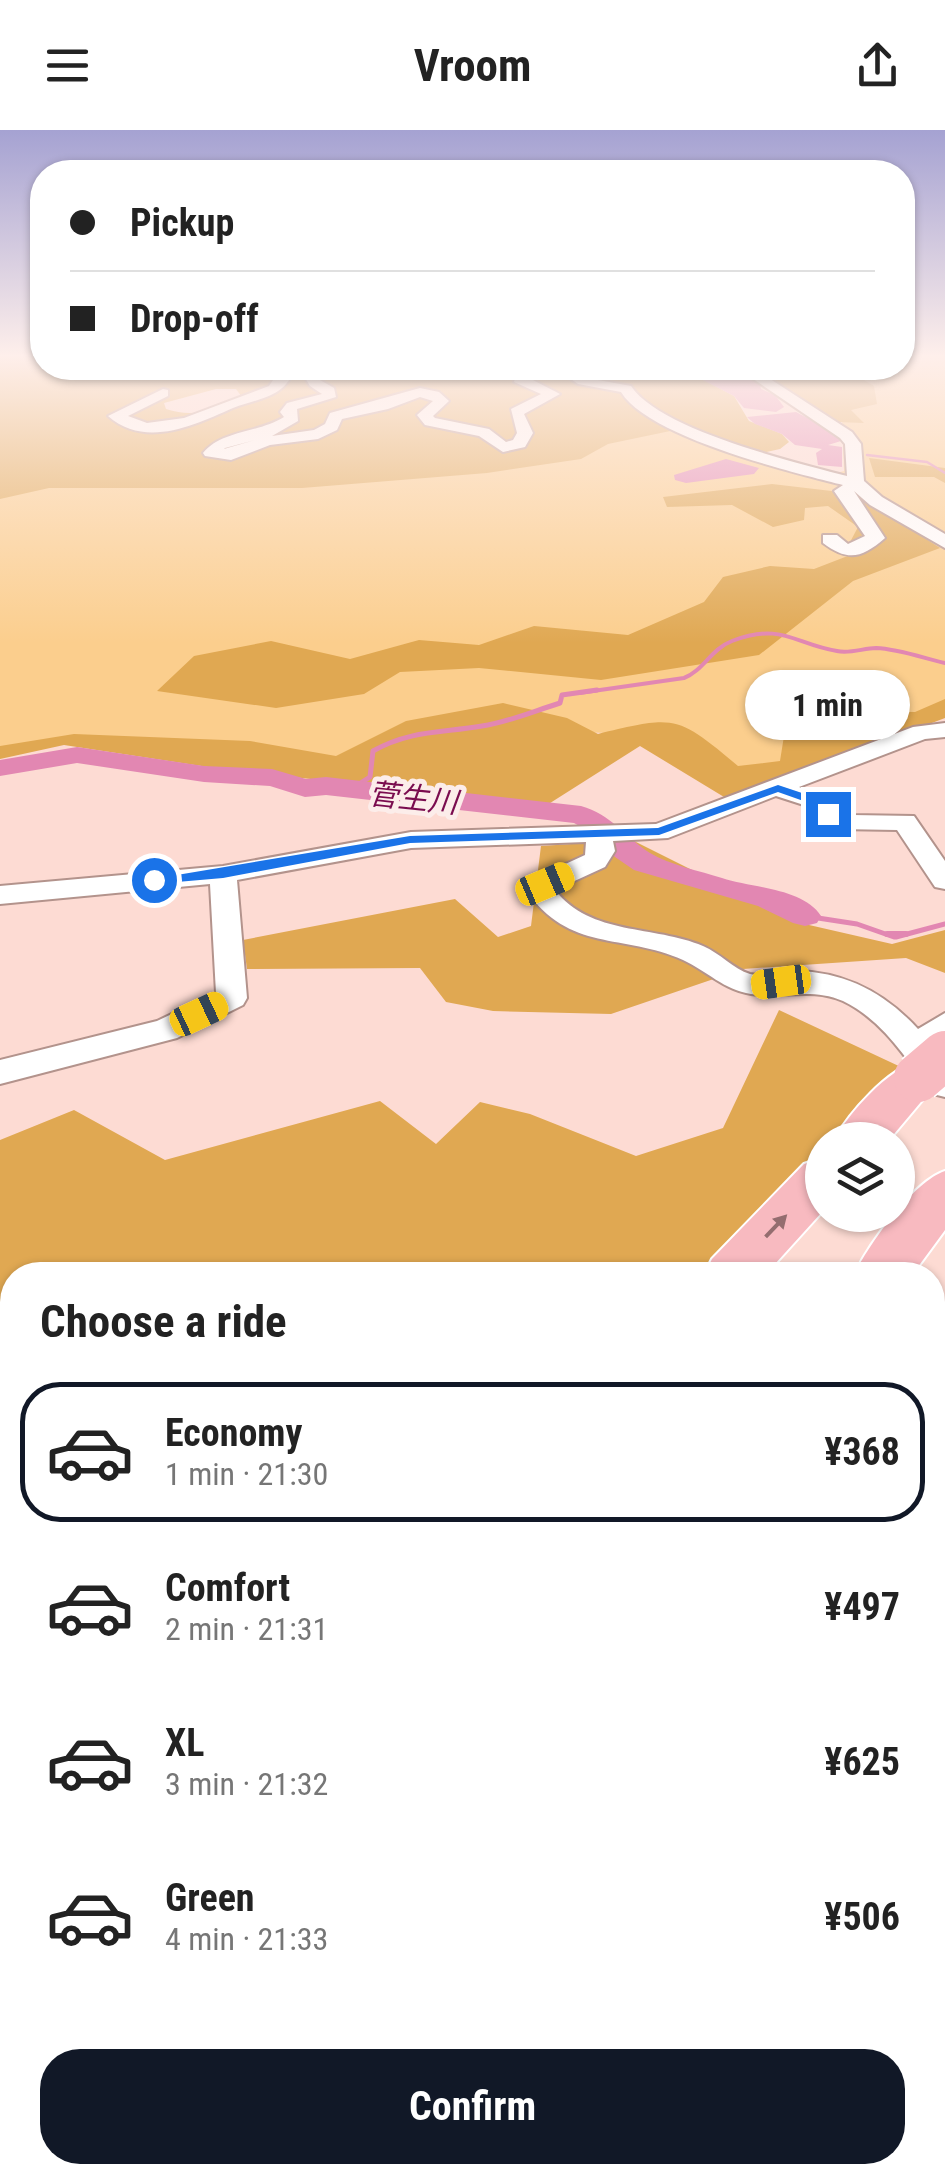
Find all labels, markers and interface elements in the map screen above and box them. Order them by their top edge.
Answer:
icon: menu [40,38,95,93]
icon: share [850,38,905,93]
text: Vroom [414,39,531,92]
text: Pickup [130,201,234,245]
text: Drop-off [130,297,259,341]
callout: 1 min [746,669,910,739]
text: 1 min [792,686,863,724]
water label: 菅生川 [366,776,463,820]
route end [806,792,851,837]
route start [132,858,177,903]
car [512,858,578,910]
car [749,963,813,1001]
car [165,988,233,1040]
map controls [805,1122,915,1232]
button: layers [805,1122,915,1232]
one-way arrow [764,1215,787,1239]
text: Choose a ride [40,1295,287,1348]
icon: car [45,1407,135,1497]
text: Economy [165,1411,302,1455]
text: ¥368 [824,1430,900,1474]
text: 1 min · 21:30 [165,1455,328,1493]
icon: car [45,1562,135,1652]
text: Comfort [165,1566,290,1610]
text: ¥497 [824,1585,900,1629]
text: 2 min · 21:31 [165,1610,328,1648]
icon: car [45,1717,135,1807]
text: XL [165,1721,204,1765]
text: ¥625 [824,1740,900,1784]
text: 3 min · 21:32 [165,1765,328,1803]
icon: car [45,1872,135,1962]
text: Green [165,1876,255,1920]
text: ¥506 [824,1895,900,1939]
text: 4 min · 21:33 [165,1920,328,1958]
button: Confirm [40,2049,905,2164]

